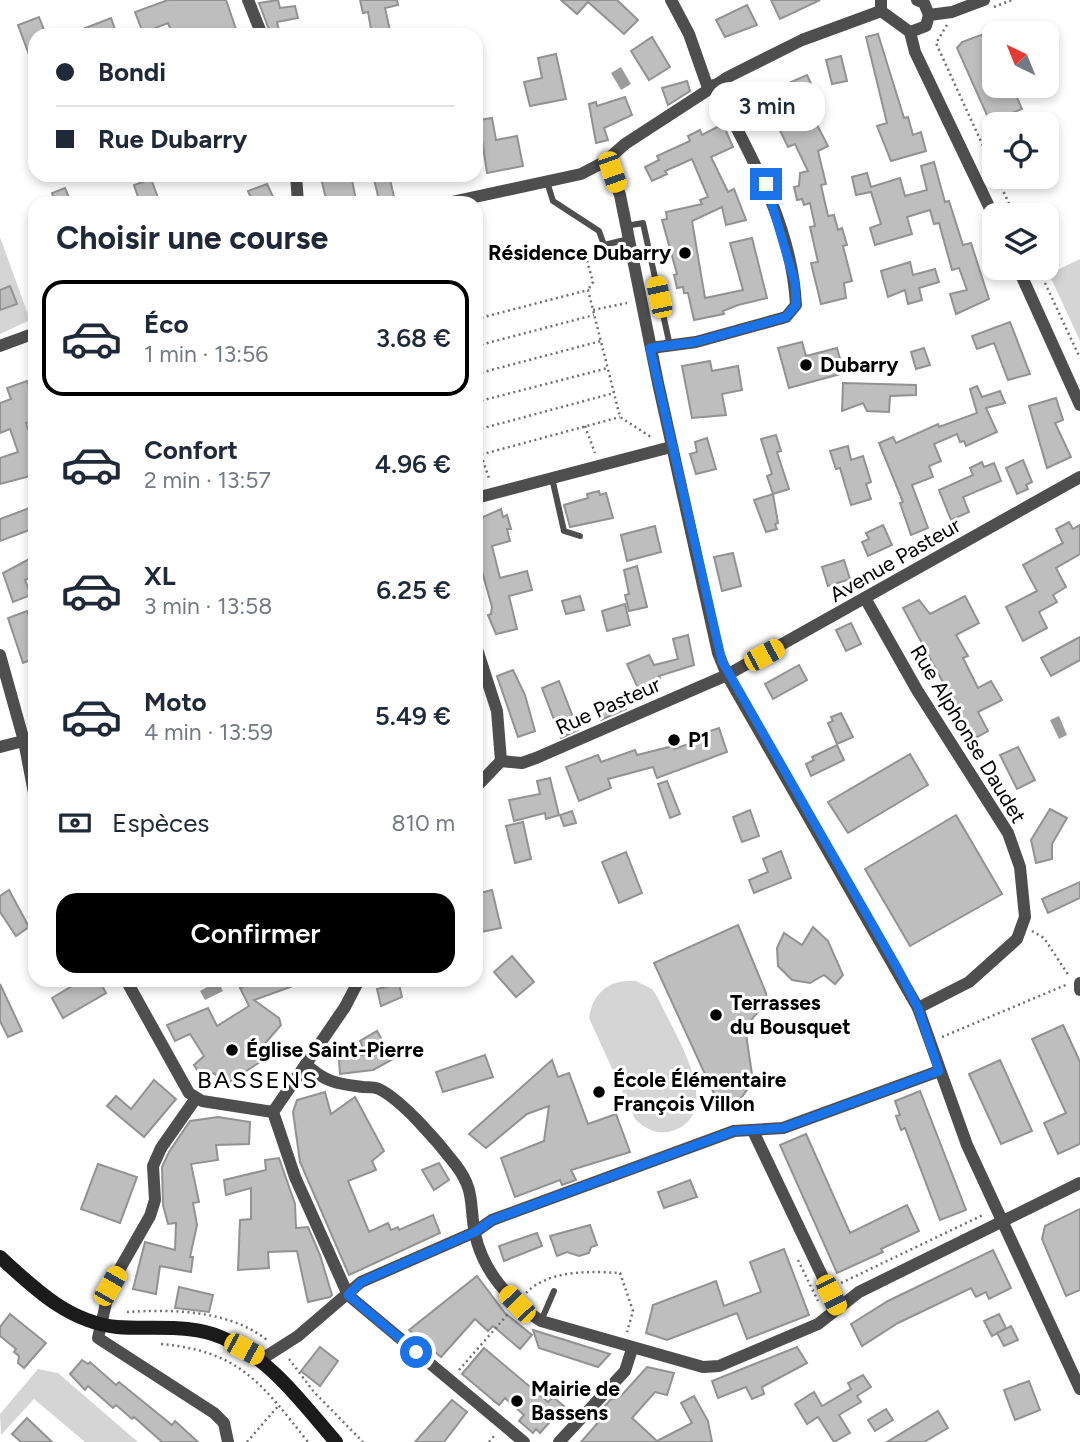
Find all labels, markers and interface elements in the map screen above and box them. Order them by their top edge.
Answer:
north arrow [982,21,1059,98]
map controls [982,21,1059,280]
text: Bondi [98,56,166,88]
callout: 3 min [708,82,824,132]
text: 3 min [739,92,795,120]
button: locate [982,112,1059,189]
text: Rue Dubarry [98,123,247,155]
car [596,149,629,195]
route end [750,168,782,200]
button: layers [982,203,1059,280]
text: Choisir une course [56,219,328,257]
place label: Résidence Dubarry [488,240,672,265]
marker: Résidence Dubarry [677,245,693,261]
car [645,274,674,320]
icon: car [60,307,123,370]
text: Éco [144,308,189,340]
text: 3.68 € [376,322,451,354]
text: 1 min · 13:56 [144,340,268,368]
place label: Dubarry [820,352,899,377]
marker: Dubarry [798,357,814,373]
icon: car [60,433,123,496]
text: Confort [144,434,238,466]
text: 4.96 € [375,448,451,480]
text: 2 min · 13:57 [144,466,271,494]
street label: Avenue Pasteur [825,512,965,607]
icon: car [60,559,123,622]
text: XL [144,560,176,592]
text: 6.25 € [376,574,451,606]
text: 3 min · 13:58 [144,592,272,620]
car [741,636,788,674]
street label: Rue Alphonse Daudet [905,640,1032,827]
street label: Rue Pasteur [551,671,664,740]
icon: car [60,685,123,748]
text: Moto [144,686,207,718]
text: 5.49 € [375,700,451,732]
text: 4 min · 13:59 [144,718,273,746]
place label: P1 [688,727,710,752]
marker: P1 [666,732,682,748]
icon: cash [56,804,94,842]
text: Espèces [112,807,209,839]
text: 810 m [391,809,455,837]
button: Confirmer [56,893,455,973]
place label: Terrasses du Bousquet [730,990,851,1039]
marker: Terrasses du Bousquet [708,1007,724,1023]
place label: Église Saint-Pierre [246,1037,424,1062]
marker: Église Saint-Pierre [224,1042,240,1058]
district label: BASSENS [197,1065,319,1094]
place label: École Élémentaire François Villon [613,1067,787,1116]
marker: École Élémentaire François Villon [591,1084,607,1100]
car [91,1263,130,1309]
car [813,1272,850,1318]
car [495,1282,540,1326]
car [221,1330,268,1368]
route start [400,1336,432,1368]
place label: Mairie de Bassens [531,1376,620,1425]
marker: Mairie de Bassens [509,1393,525,1409]

